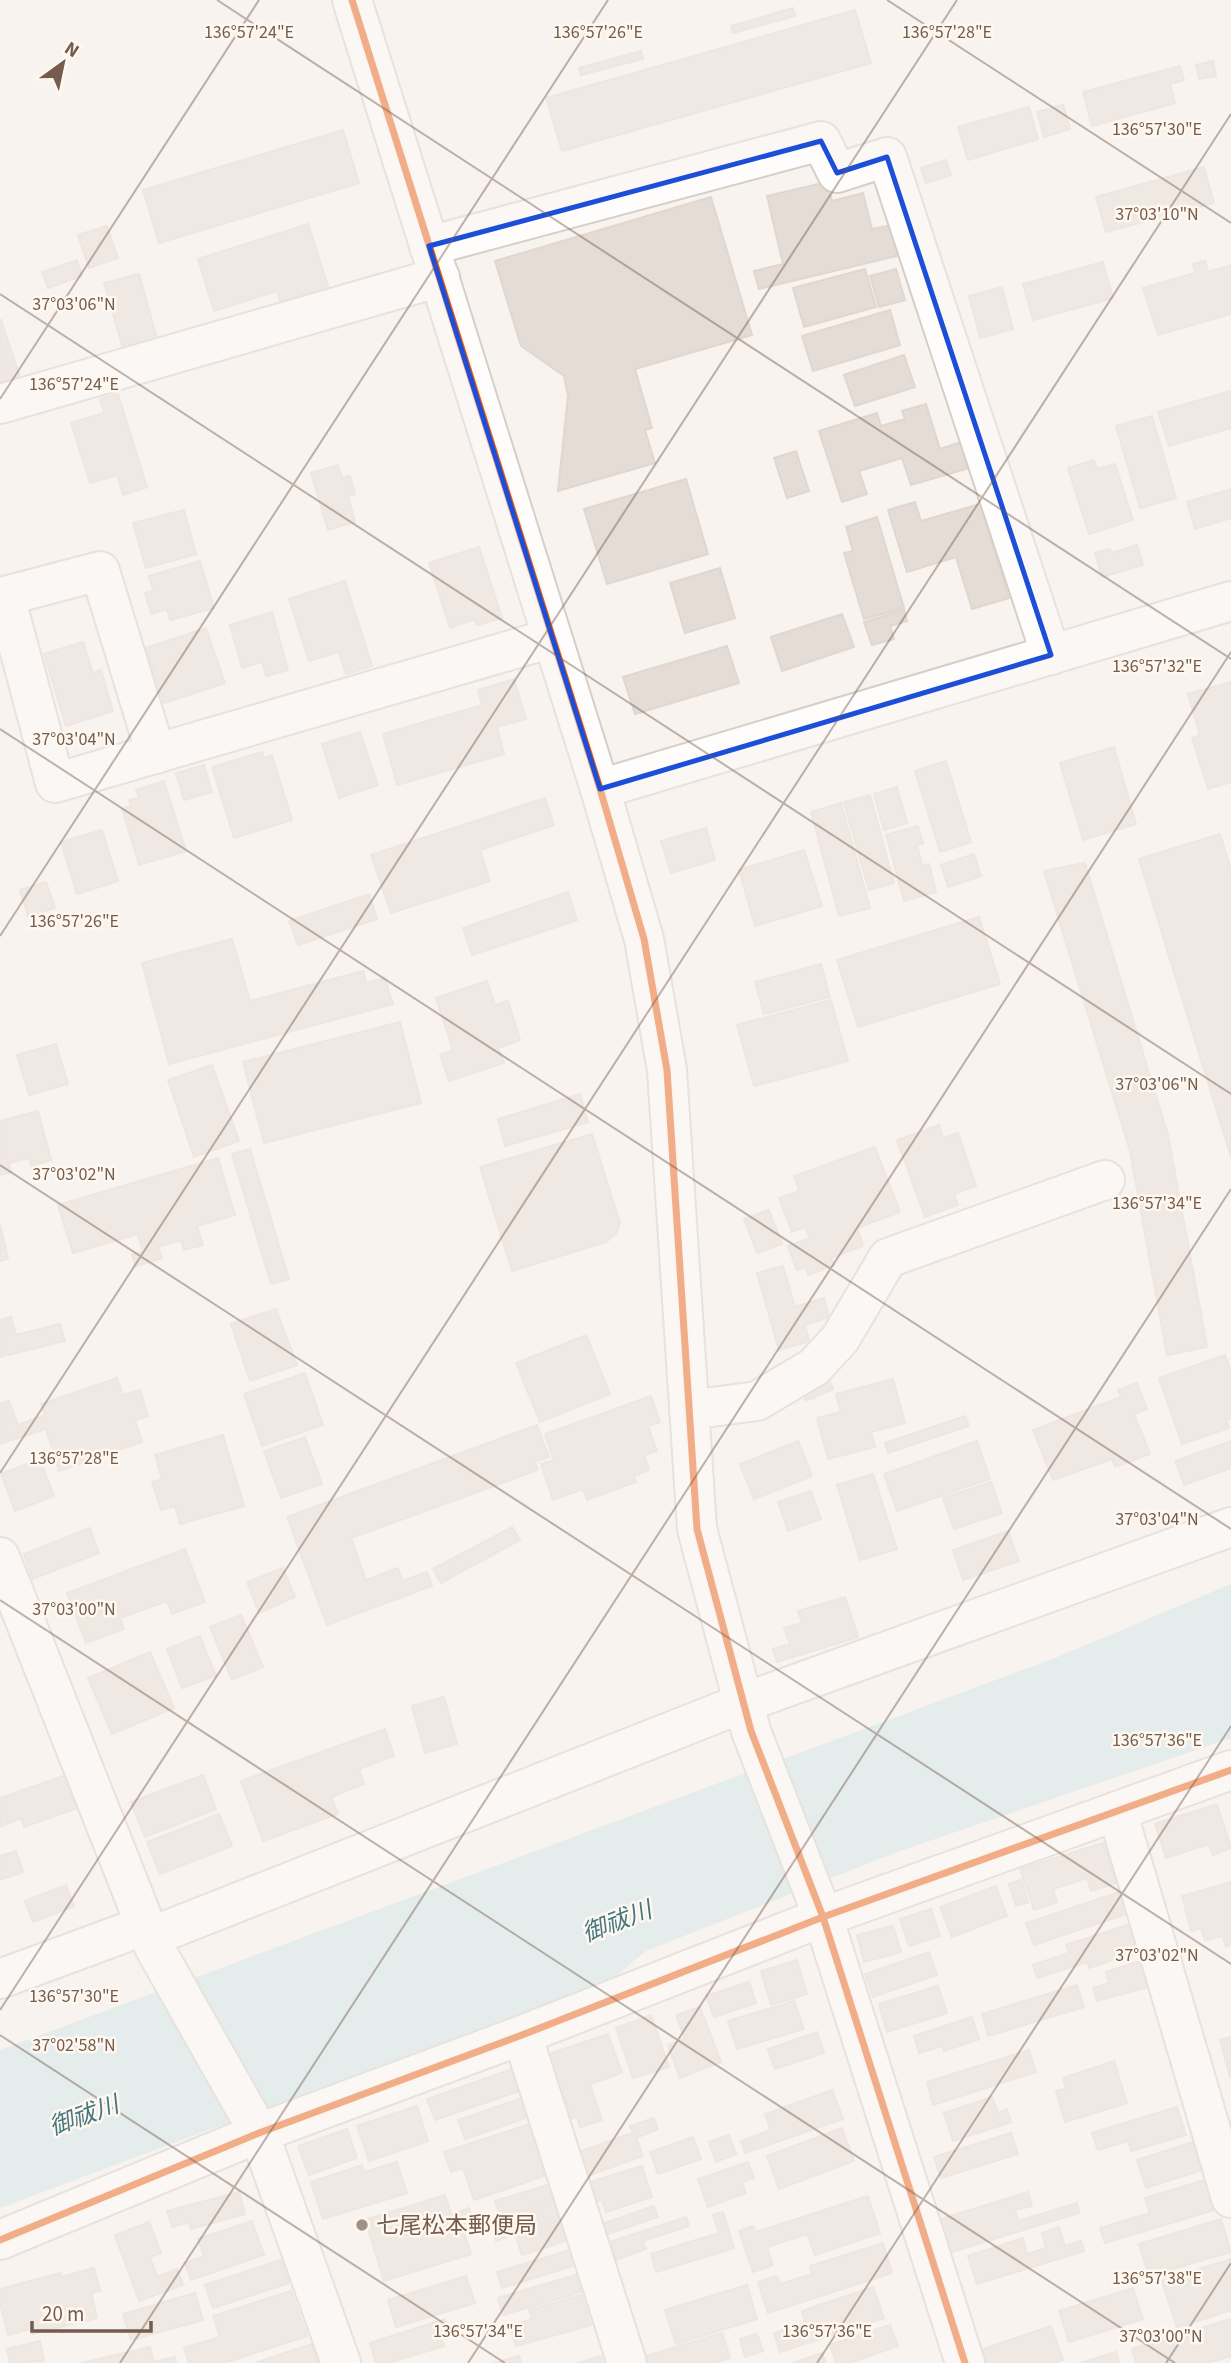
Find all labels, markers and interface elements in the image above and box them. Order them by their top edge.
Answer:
text: 136°57'24"E [204,20,294,45]
text: 136°57'26"E [553,20,643,45]
text: 136°57'28"E [902,20,992,45]
north arrow [28,28,98,98]
text: N [59,35,84,65]
text: 136°57'30"E [1112,117,1202,142]
text: 37°03'10"N [1115,202,1199,227]
text: 37°03'06"N [32,292,116,317]
text: 136°57'24"E [29,372,119,397]
text: 136°57'32"E [1112,654,1202,679]
text: 37°03'04"N [32,727,116,752]
text: 136°57'26"E [29,909,119,934]
text: 37°03'06"N [1115,1072,1199,1097]
text: 37°03'02"N [32,1162,116,1187]
text: 136°57'34"E [1112,1191,1202,1216]
text: 136°57'28"E [29,1446,119,1471]
text: 37°03'04"N [1115,1507,1199,1532]
text: 37°03'00"N [32,1597,116,1622]
text: 136°57'36"E [1112,1728,1202,1753]
water label: 御祓川 [577,1892,660,1951]
text: 37°03'02"N [1115,1943,1199,1968]
text: 136°57'30"E [29,1984,119,2009]
text: 37°02'58"N [32,2033,116,2058]
water label: 御祓川 [44,2086,127,2145]
place label: 七尾松本郵便局 [376,2209,537,2242]
marker: 七尾松本郵便局 [354,2217,370,2233]
text: 136°57'38"E [1112,2266,1202,2291]
scale bar [32,2290,150,2334]
text: 20 m [42,2299,84,2329]
text: 136°57'34"E [433,2319,523,2344]
text: 136°57'36"E [782,2319,872,2344]
text: 37°03'00"N [1119,2324,1203,2349]

